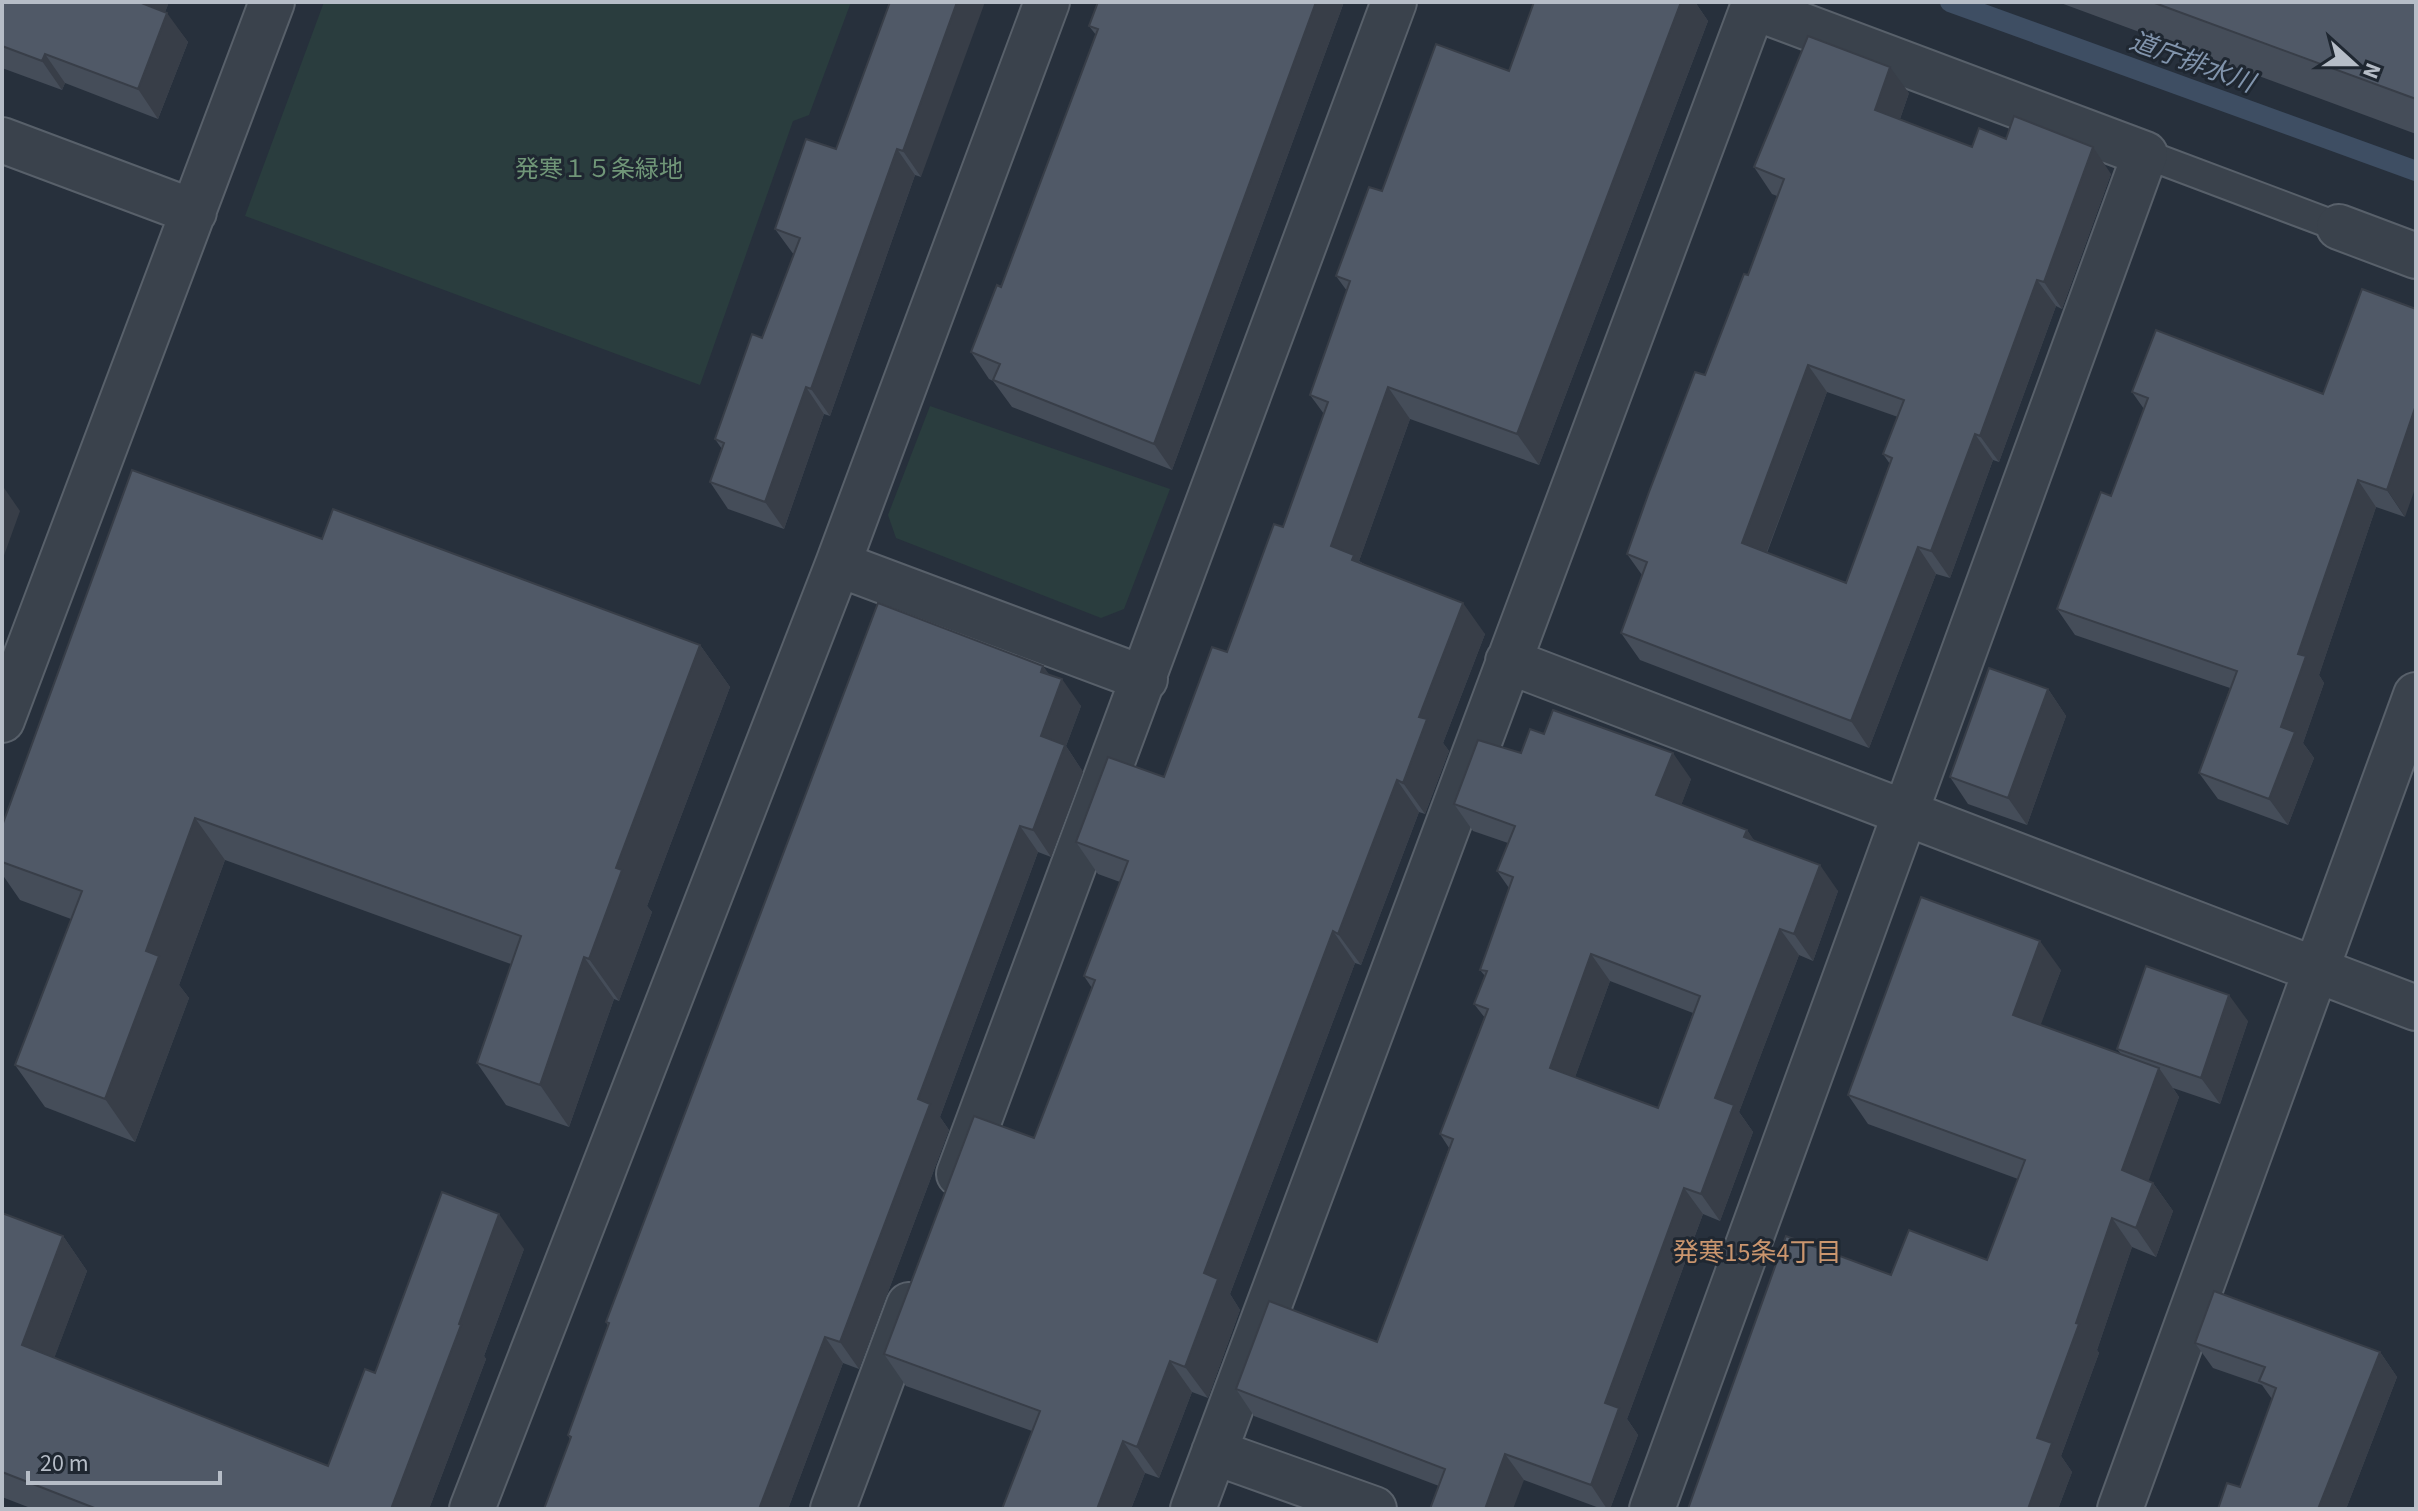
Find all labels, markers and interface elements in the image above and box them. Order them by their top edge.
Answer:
water label: 道庁排水川 [2125,22,2262,103]
north arrow [2314,24,2394,104]
text: N [2354,58,2389,83]
park label: 発寒１５条緑地 [515,152,683,187]
district label: 発寒15条4丁目 [1673,1234,1841,1271]
scale bar [28,1435,220,1485]
text: 20 m [40,1446,89,1481]

